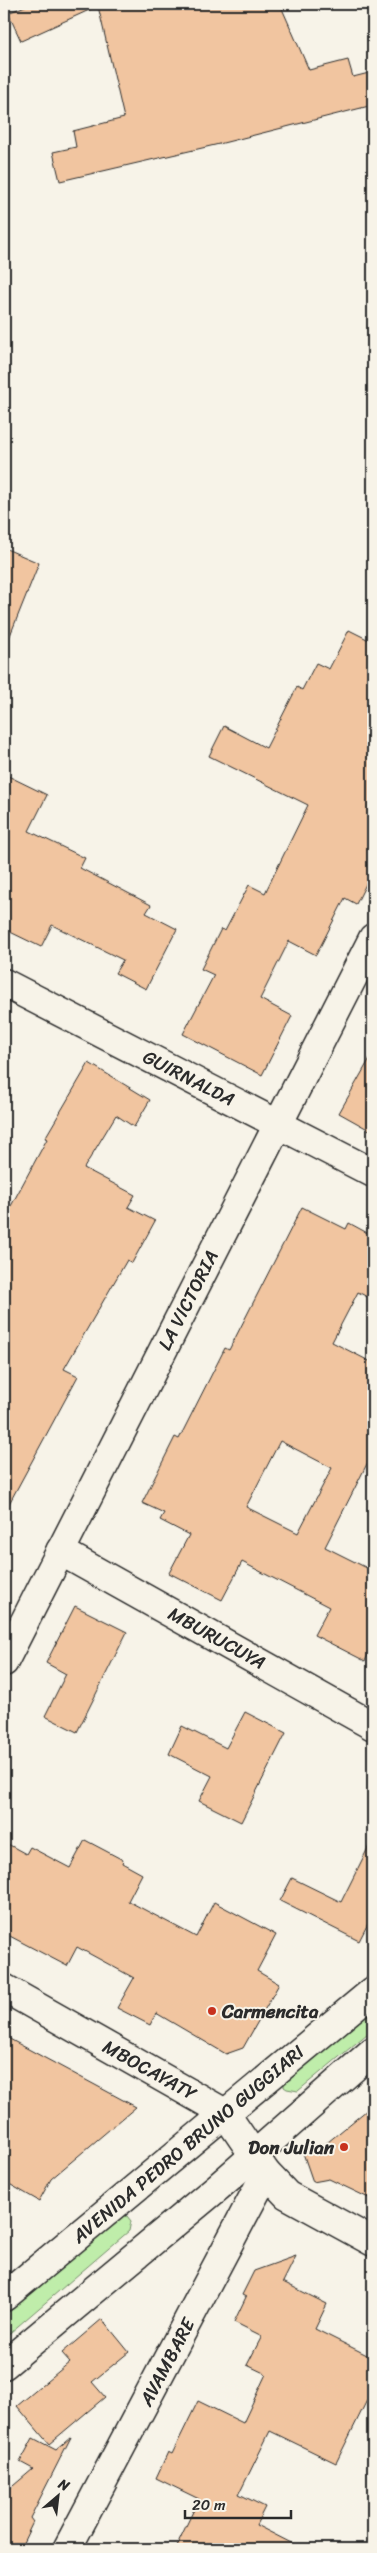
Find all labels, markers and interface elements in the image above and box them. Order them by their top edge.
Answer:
street label: GUIRNALDA [137,1041,241,1115]
street label: LA VICTORIA [149,1244,227,1356]
street label: MBURUCUYA [162,1597,272,1679]
place label: Carmencita [221,1995,319,2028]
marker: Carmencita [206,2005,218,2017]
street label: MBOCAYATY [97,2030,204,2110]
street label: AVENIDA PEDRO BRUNO GUGGIARI [63,2036,312,2252]
place label: Don Julian [248,2131,335,2164]
marker: Don Julian [338,2141,350,2153]
street label: AVAMBARE [129,2311,205,2413]
north arrow [32,2470,82,2520]
text: N [53,2471,74,2498]
scale bar [185,2488,291,2520]
text: 20 m [192,2492,226,2518]

